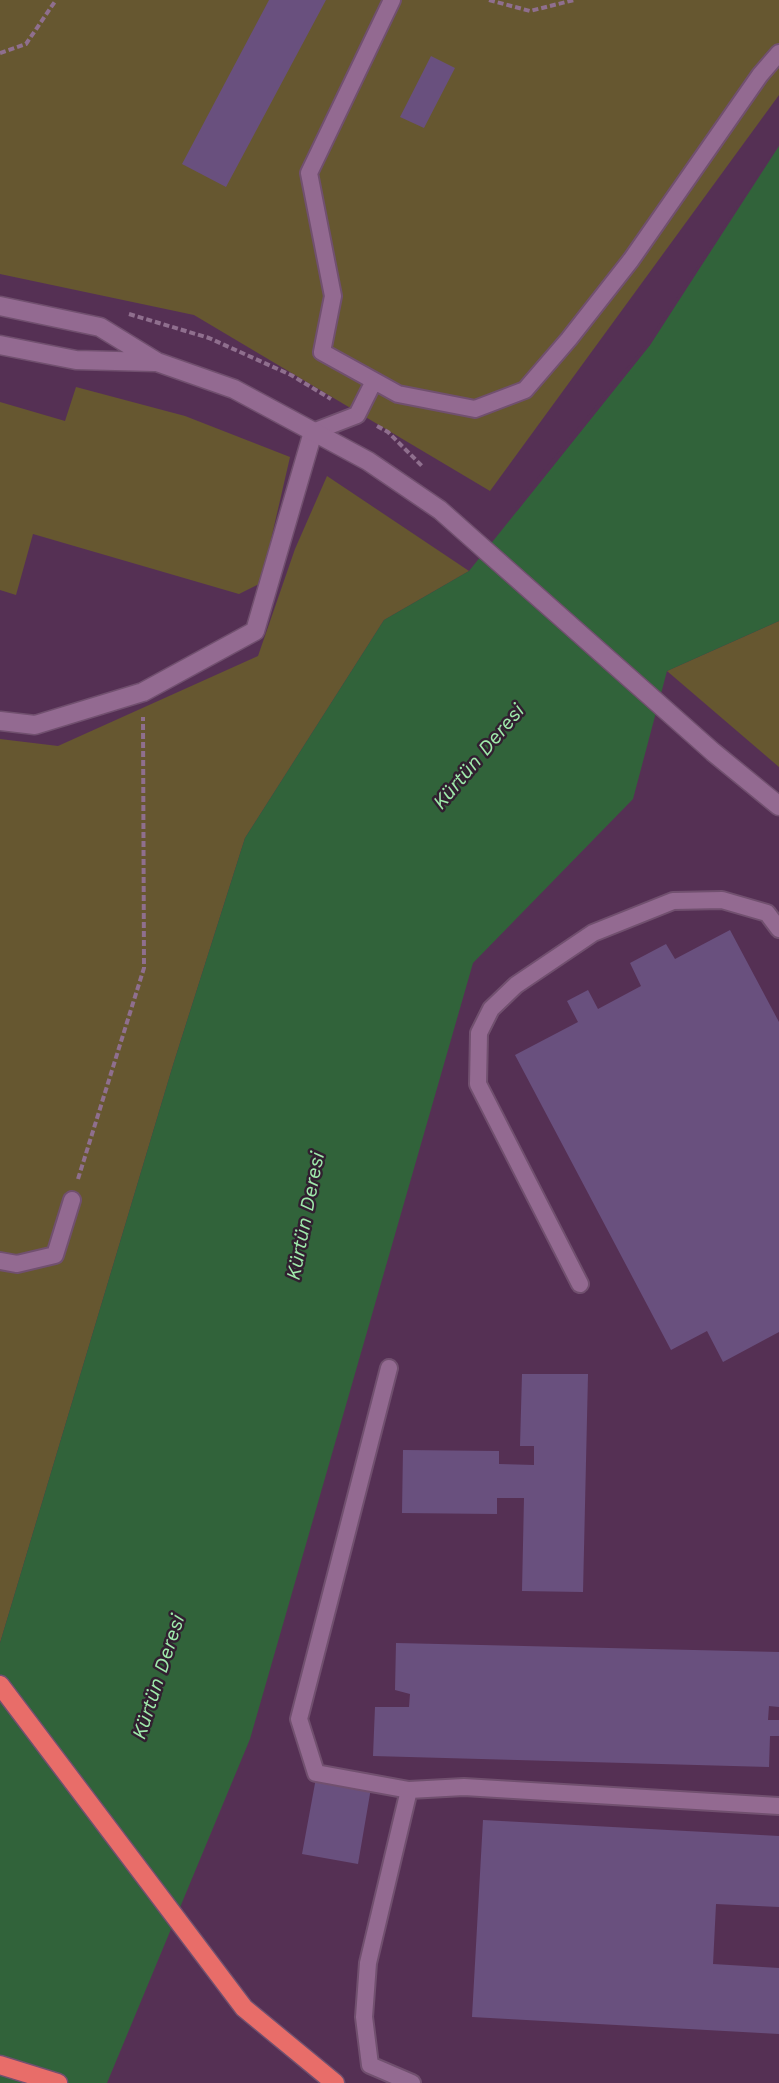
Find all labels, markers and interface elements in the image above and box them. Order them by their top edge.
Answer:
water label: Kürtün Deresi [428,700,530,814]
water label: Kürtün Deresi [282,1150,330,1282]
water label: Kürtün Deresi [128,1612,190,1742]

